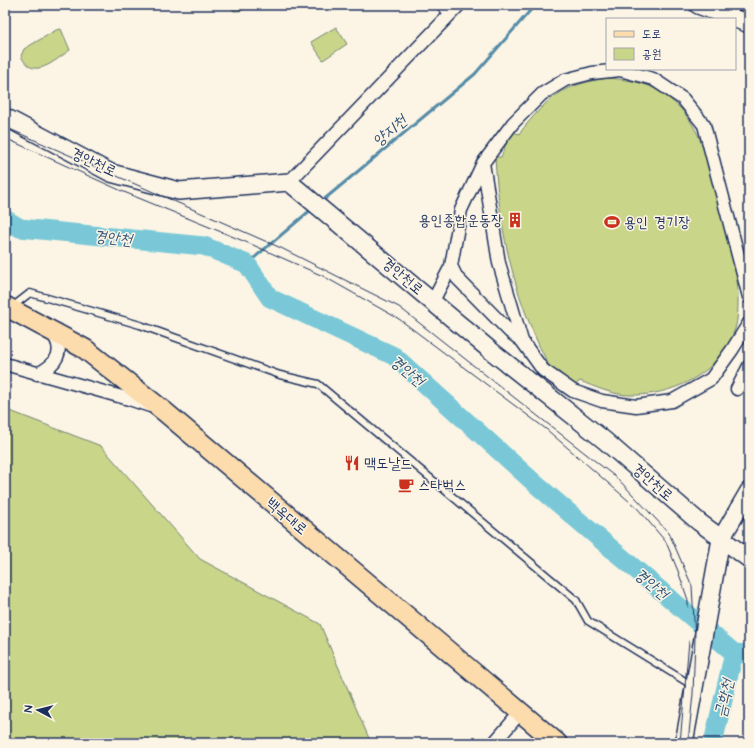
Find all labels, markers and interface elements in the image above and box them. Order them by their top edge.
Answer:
legend [606,18,736,70]
text: 도로 [642,26,661,43]
text: 공원 [642,46,661,63]
water label: 양지천 [368,109,413,152]
street label: 경안천로 [67,143,120,182]
place label: 용인종합운동장 [419,210,503,231]
building icon: 용인종합운동장 [506,211,524,229]
place label: 용인 경기장 [624,212,690,233]
sports icon: 용인 경기장 [603,213,621,231]
water label: 경안천 [93,225,135,251]
street label: 경안천로 [377,253,428,300]
water label: 경안천 [385,350,431,393]
place label: 맥도날드 [364,453,412,474]
restaurant icon: 맥도날드 [343,454,361,472]
street label: 경안천로 [628,459,678,506]
place label: 스타벅스 [418,475,466,496]
cafe icon: 스타벅스 [397,476,415,494]
street label: 백옥대로 [261,493,312,540]
water label: 경안천 [629,563,675,606]
water label: 금학천 [709,675,740,720]
north arrow [18,690,58,730]
text: N [21,704,36,713]

